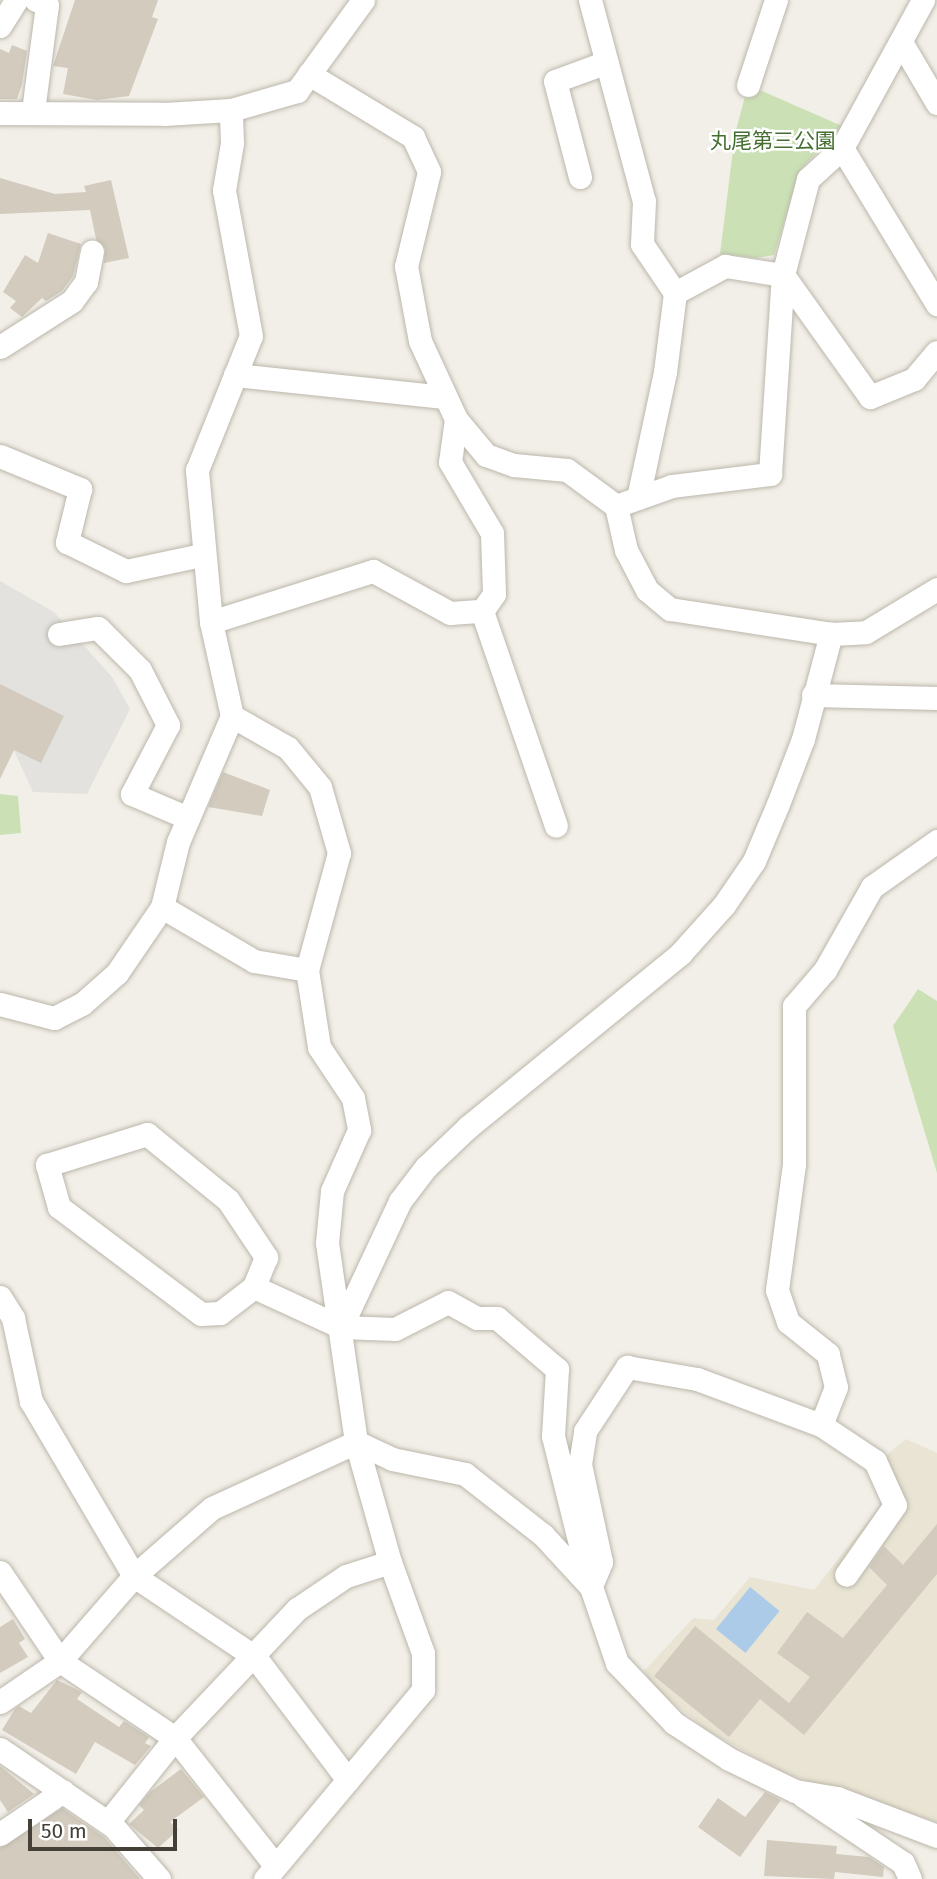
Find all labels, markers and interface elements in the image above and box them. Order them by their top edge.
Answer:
park label: 丸尾第三公園 [710,128,836,154]
scale bar [32,1806,180,1850]
text: 50 m [41,1818,87,1844]

